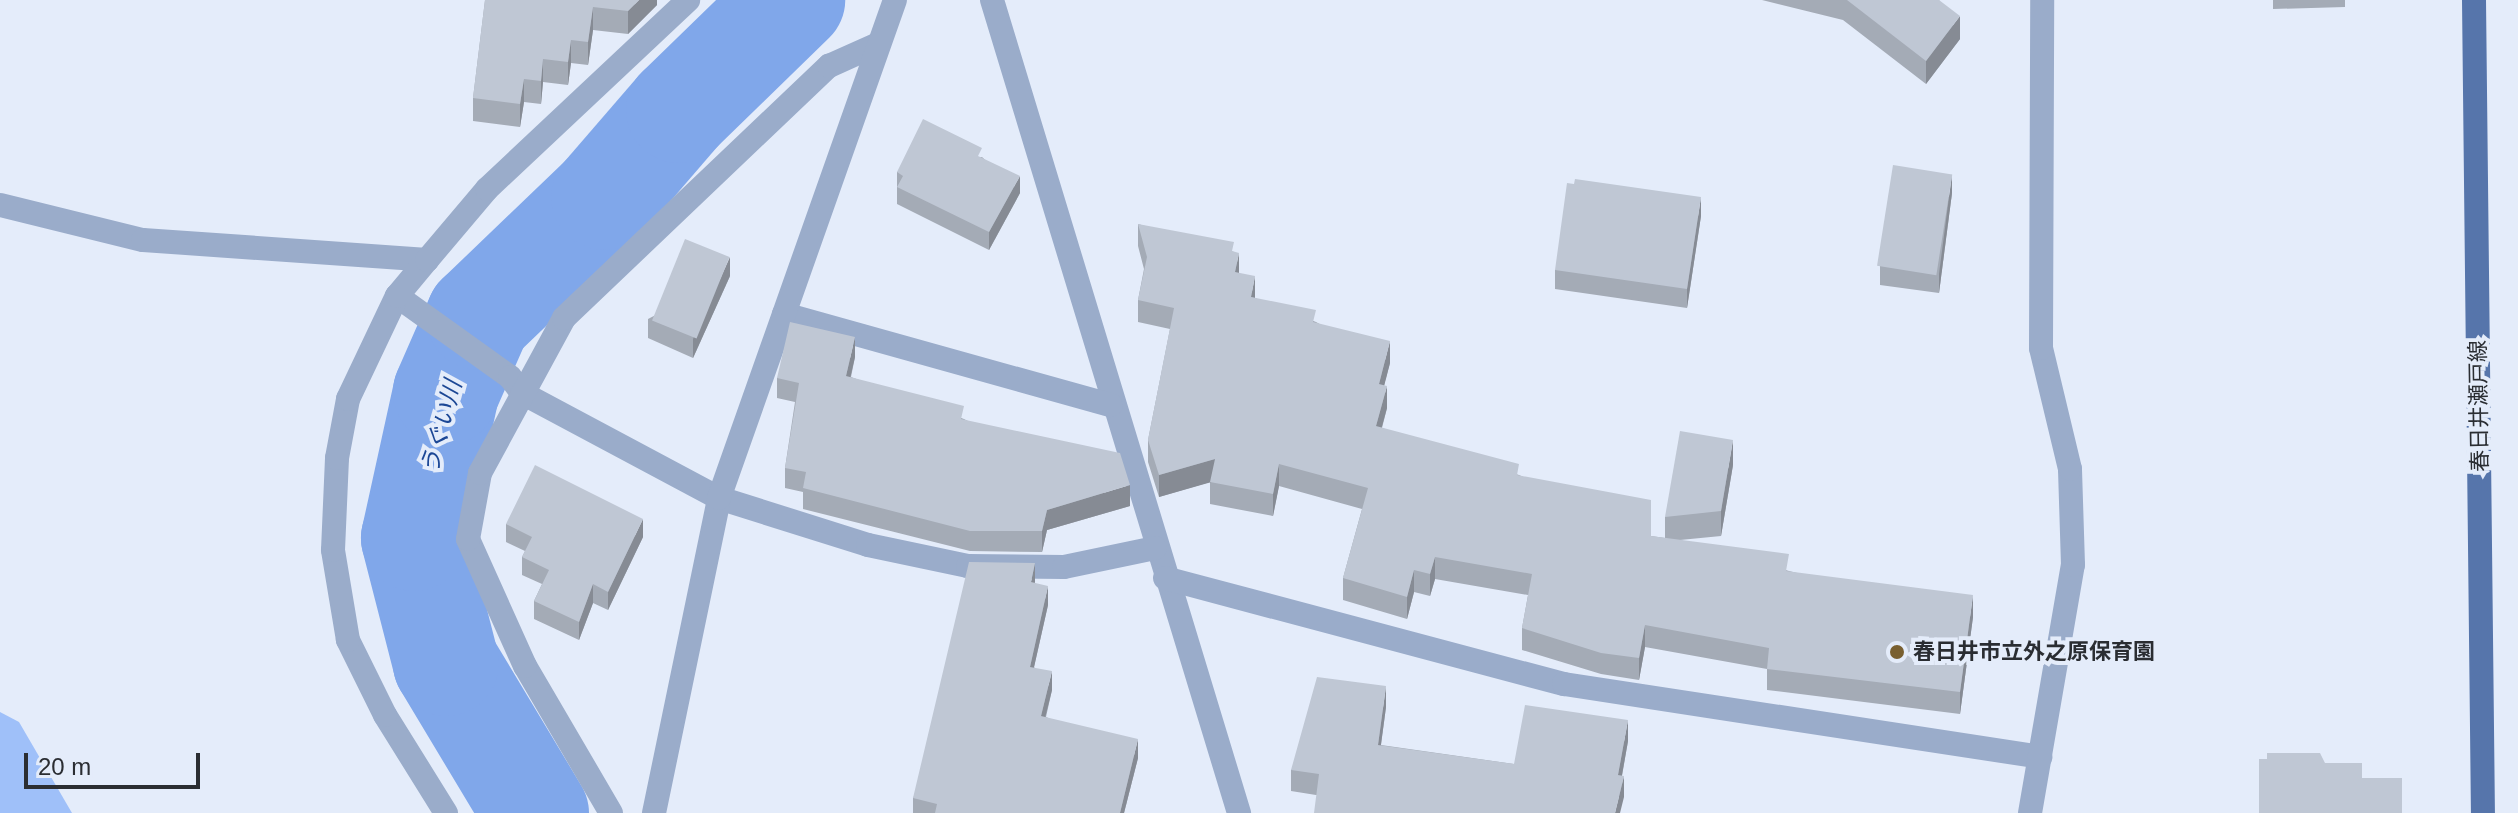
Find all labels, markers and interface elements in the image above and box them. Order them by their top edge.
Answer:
street label: 春日井瀬戸線 [2465,340,2493,472]
water label: うぐい川 [415,377,467,477]
place label: 春日井市立外之原保育園 [1913,639,2155,665]
marker: 春日井市立外之原保育園 [1888,643,1906,661]
scale bar [28,737,204,787]
text: 20 m [38,753,91,780]

